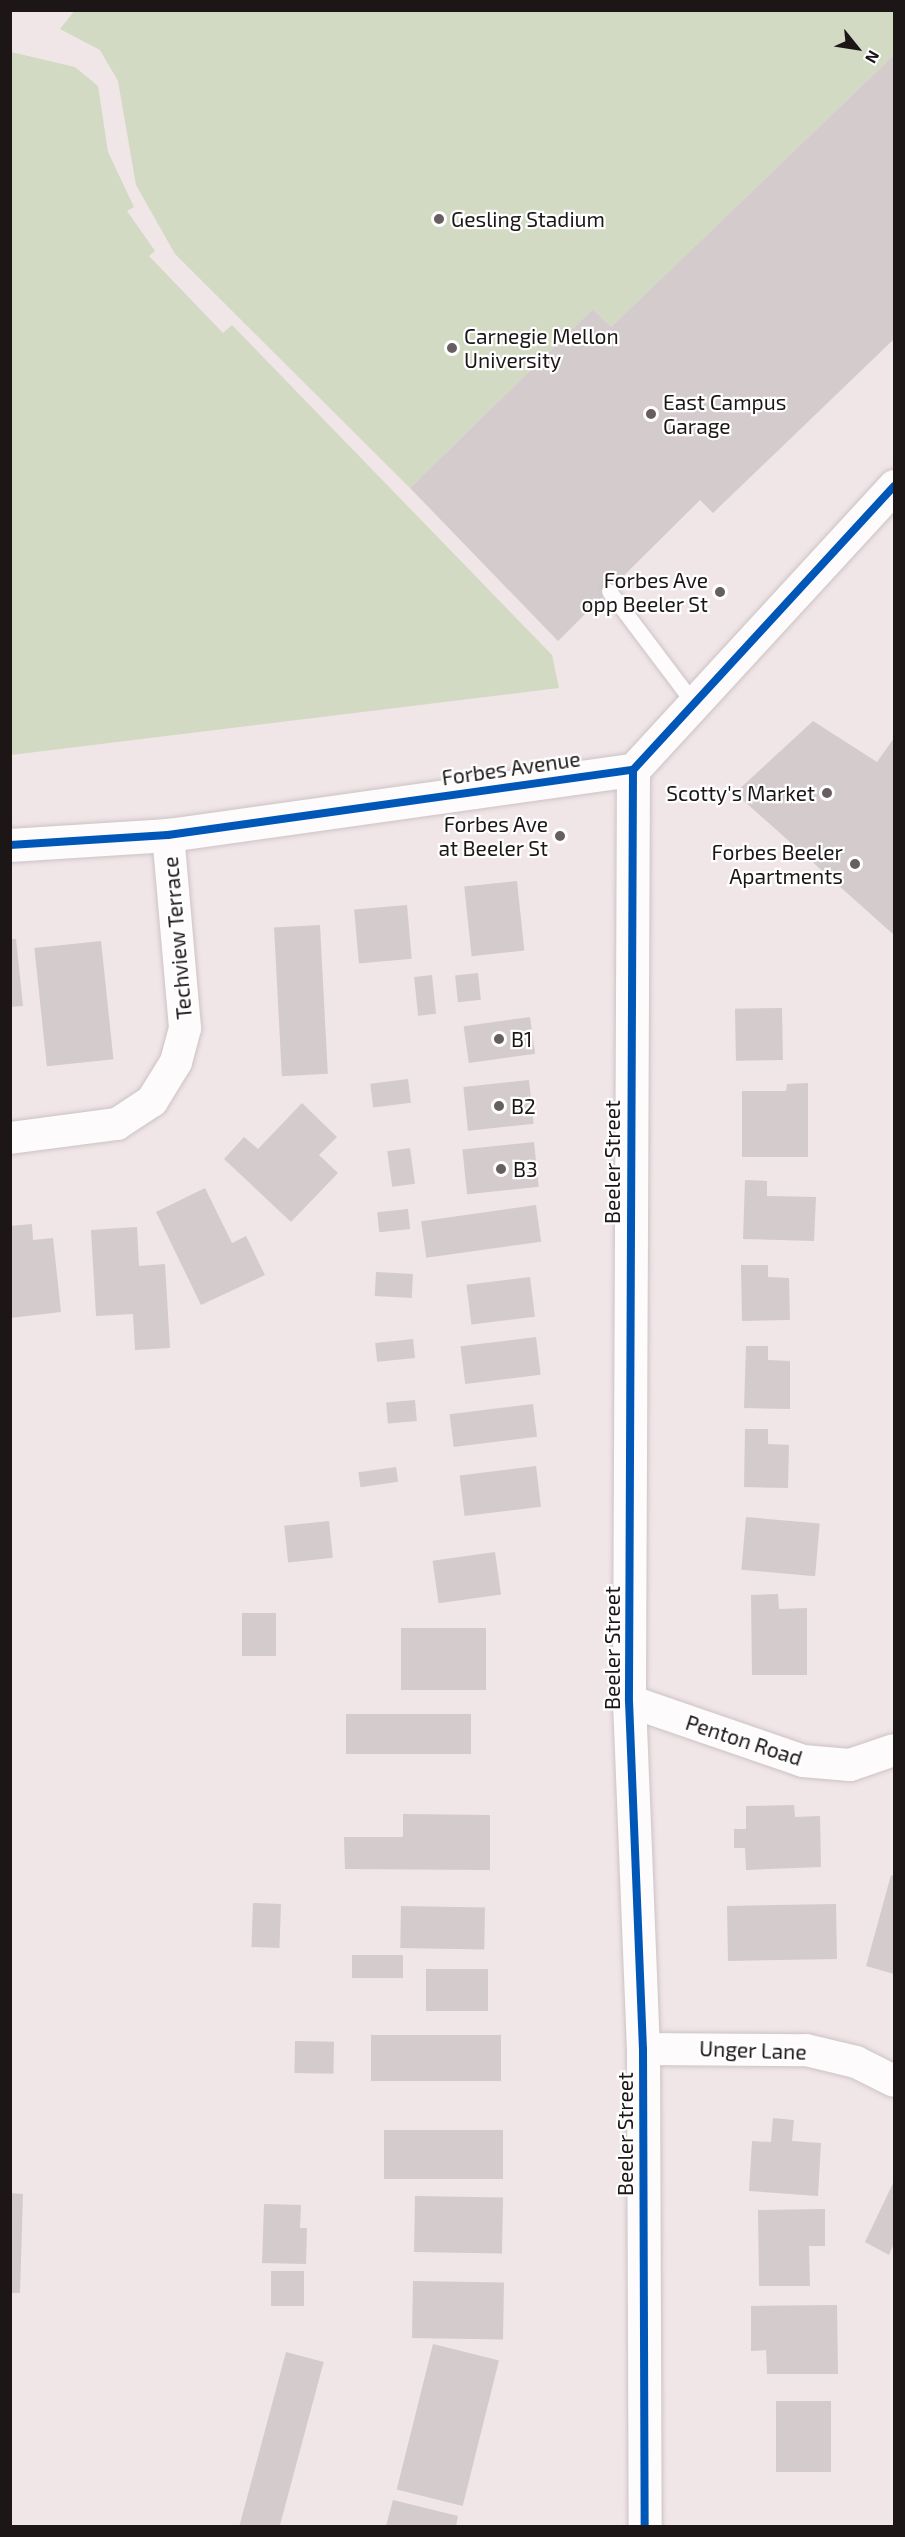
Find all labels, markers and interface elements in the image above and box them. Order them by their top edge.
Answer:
north arrow [827,18,887,78]
text: N [862,47,884,67]
place label: Gesling Stadium [451,206,605,232]
marker: Gesling Stadium [432,212,446,226]
place label: Carnegie Mellon University [464,323,619,373]
marker: Carnegie Mellon University [445,341,459,355]
place label: East Campus Garage [663,389,786,439]
marker: East Campus Garage [644,407,658,421]
place label: Forbes Ave opp Beeler St [581,567,708,617]
marker: Forbes Ave opp Beeler St [713,585,727,599]
street label: Forbes Avenue [440,746,582,790]
place label: Scotty's Market [666,780,815,806]
marker: Scotty's Market [820,786,834,800]
place label: Forbes Ave at Beeler St [438,811,548,861]
marker: Forbes Ave at Beeler St [553,829,567,843]
place label: Forbes Beeler Apartments [712,839,843,889]
street label: Techview Terrace [157,855,197,1021]
marker: Forbes Beeler Apartments [848,857,862,871]
place label: B1 [511,1026,532,1052]
marker: B1 [492,1032,506,1046]
place label: B2 [511,1093,536,1119]
marker: B2 [492,1099,506,1113]
street label: Beeler Street [599,1100,625,1224]
place label: B3 [513,1156,538,1182]
marker: B3 [494,1162,508,1176]
street label: Beeler Street [599,1586,625,1710]
street label: Penton Road [683,1709,805,1771]
street label: Unger Lane [699,2036,807,2064]
street label: Beeler Street [612,2072,638,2196]

